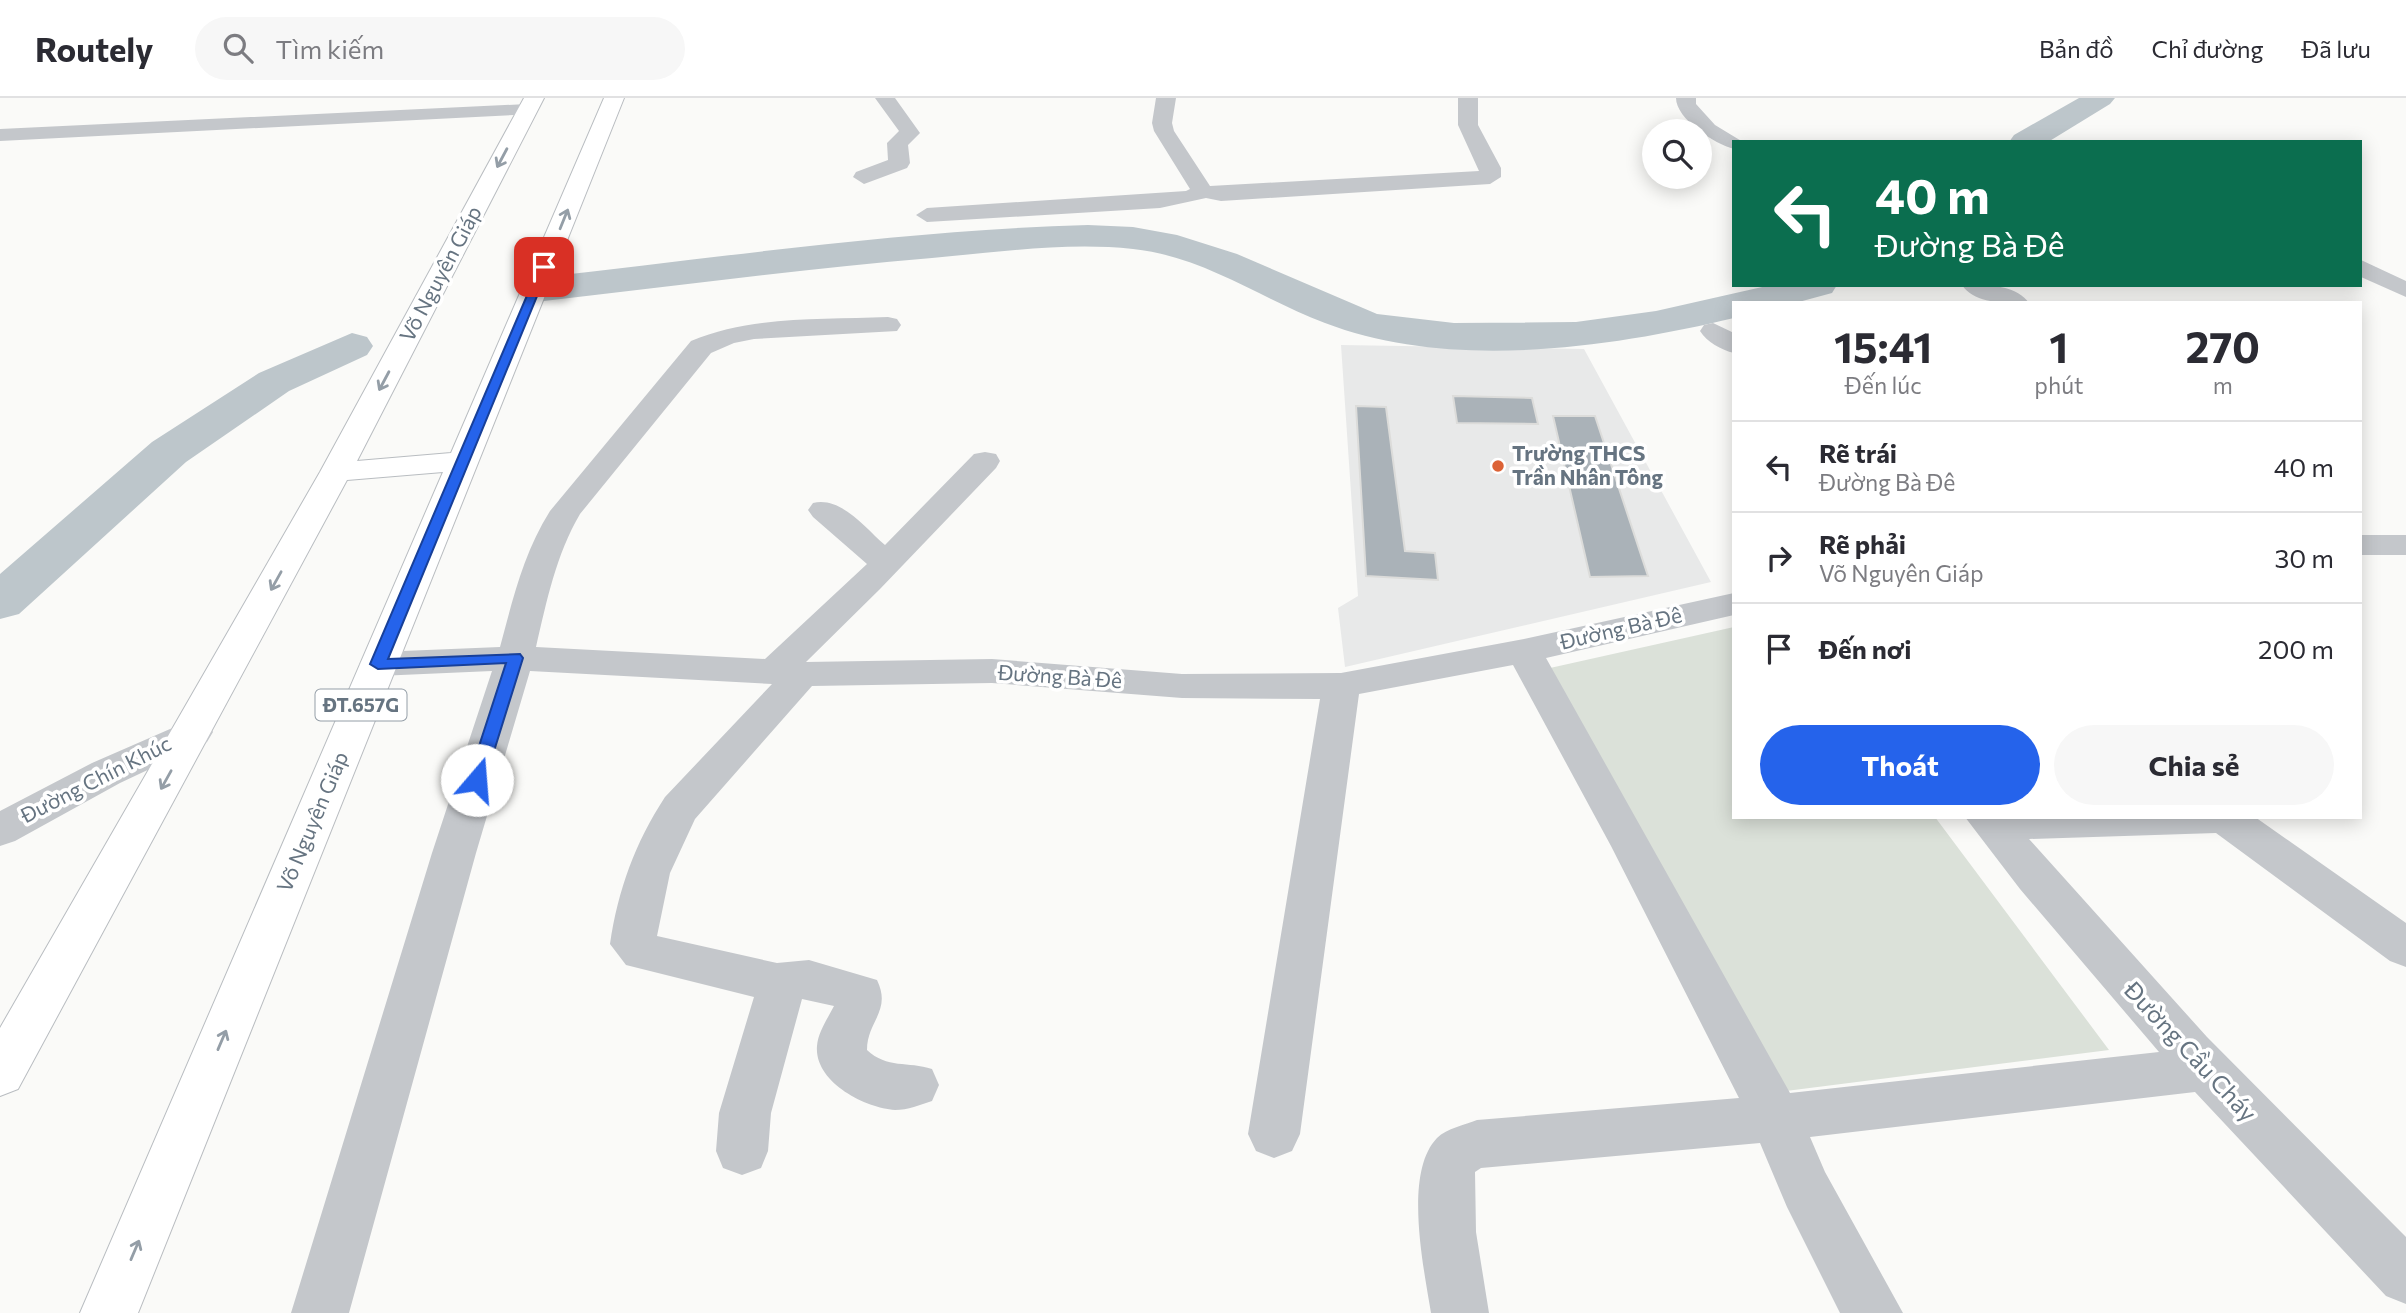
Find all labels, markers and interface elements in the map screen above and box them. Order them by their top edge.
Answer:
search box [195,17,685,80]
text: Routely [35,28,153,69]
icon: search [219,29,257,67]
text: Tìm kiếm [275,33,384,64]
text: Bản đồ [2039,34,2114,63]
text: Chỉ đường [2152,34,2263,63]
text: Đã lưu [2301,34,2371,63]
map controls [1642,119,1712,189]
button: search [1642,119,1712,189]
one-way arrow [494,147,508,168]
text: 40 m [1875,164,1990,224]
icon: left [1760,168,1851,259]
street label: Võ Nguyên Giáp [393,201,486,345]
one-way arrow [558,209,571,230]
text: Đường Bà Đê [1875,224,2065,264]
pin [514,237,574,297]
icon: arrive [525,248,563,286]
text: 15:41 [1834,320,1932,372]
text: 1 [2049,320,2068,372]
text: 270 [2186,320,2260,372]
one-way arrow [377,370,390,391]
text: Đến lúc [1845,371,1922,399]
text: phút [2034,371,2083,399]
text: m [2213,371,2233,399]
text: Rẽ trái [1819,437,1897,468]
place label: Trường THCS Trần Nhân Tông [1512,440,1664,489]
icon: left [1760,448,1798,486]
text: 40 m [2274,451,2334,482]
marker: Trường THCS Trần Nhân Tông [1490,458,1506,474]
text: Đường Bà Đê [1819,468,1955,496]
text: Rẽ phải [1819,528,1906,559]
icon: right [1760,539,1798,577]
text: 30 m [2275,542,2334,573]
text: Võ Nguyên Giáp [1819,559,1984,587]
one-way arrow [269,571,283,591]
street label: Đường Bà Đê [1556,601,1684,654]
icon: arrive [1760,630,1798,668]
text: Đến nơi [1819,633,1912,664]
text: 200 m [2258,633,2334,664]
street label: Đường Bà Đê [996,659,1123,692]
road number: ĐT.657G [316,690,406,720]
button: Thoát [1760,725,2040,805]
button: Chia sẻ [2054,725,2334,805]
street label: Đường Chín Khúc [15,730,175,828]
position arrow [440,743,514,817]
street label: Võ Nguyên Giáp [271,747,352,895]
one-way arrow [159,770,173,790]
street label: Đường Cầu Cháy [2118,974,2263,1127]
one-way arrow [217,1029,230,1051]
one-way arrow [130,1240,143,1261]

